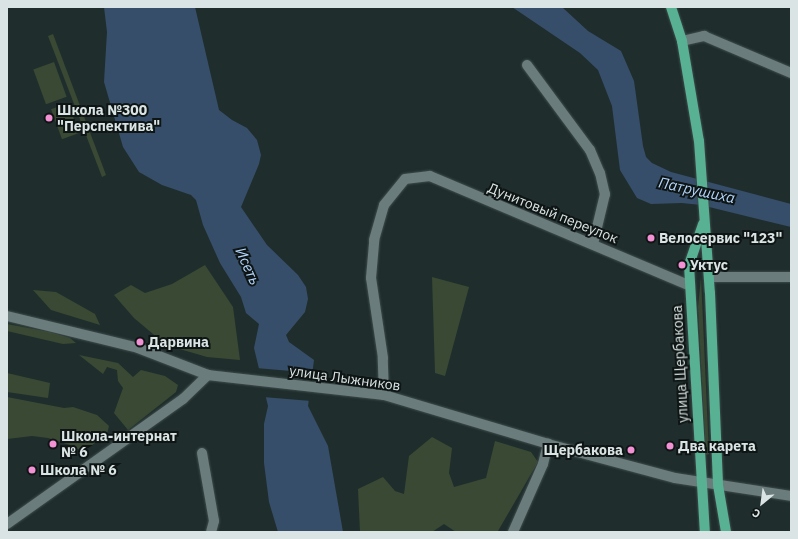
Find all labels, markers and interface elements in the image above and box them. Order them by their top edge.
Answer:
place label: Школа №300 "Перспектива" [57,102,160,134]
marker: Школа №300 "Перспектива" [44,113,54,123]
water label: Патрушиха [657,173,737,207]
street label: Дунитовый переулок [485,179,621,247]
place label: Велосервис "123" [659,230,782,246]
marker: Велосервис "123" [646,233,656,243]
water label: Исеть [232,244,264,288]
place label: Уктус [690,257,728,273]
marker: Уктус [677,260,687,270]
street label: улица Щербакова [669,305,691,423]
place label: Дарвина [148,334,209,350]
marker: Дарвина [135,337,145,347]
street label: улица Лыжников [288,362,402,394]
place label: Школа-интернат № 6 [61,428,177,460]
place label: Два карета [678,438,756,454]
marker: Школа-интернат № 6 [48,439,58,449]
marker: Два карета [665,441,675,451]
place label: Щербакова [544,442,623,458]
marker: Щербакова [626,445,636,455]
place label: Школа № 6 [40,462,117,478]
marker: Школа № 6 [27,465,37,475]
north arrow [742,483,782,523]
text: С [750,506,763,521]

